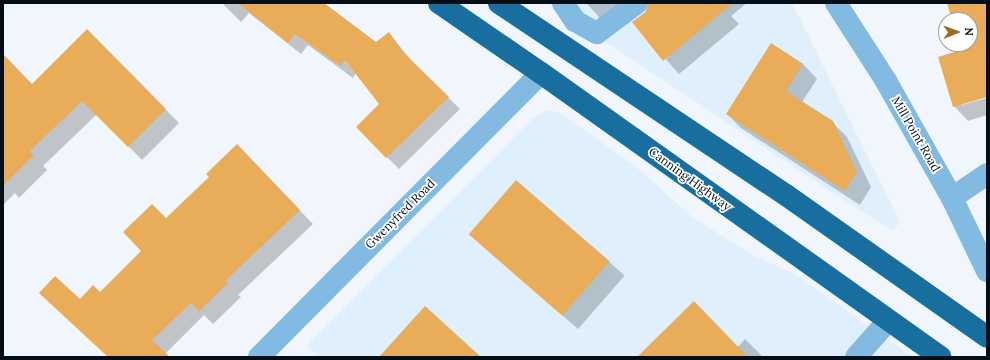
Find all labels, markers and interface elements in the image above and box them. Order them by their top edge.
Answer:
north arrow [938,12,978,52]
text: N [962,27,976,36]
street label: Mill Point Road [889,94,943,174]
street label: Canning Highway [646,144,734,214]
street label: Gwenyfred Road [362,176,438,252]

